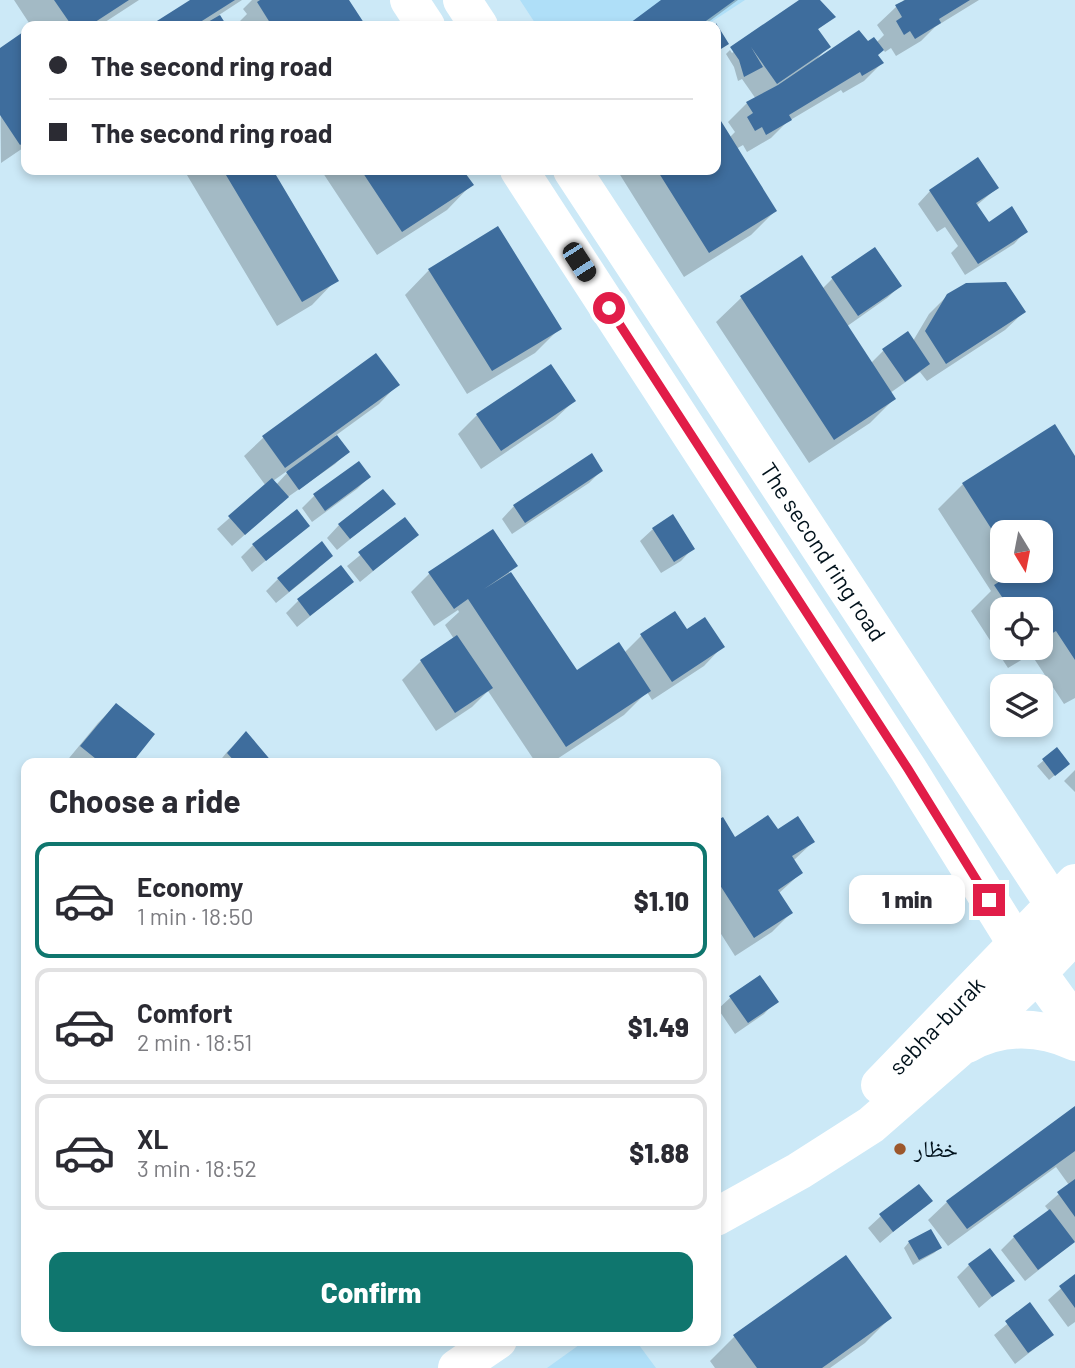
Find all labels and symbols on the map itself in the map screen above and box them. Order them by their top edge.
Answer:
car [559,239,600,285]
route start [593,292,625,324]
street label: The second ring road [755,457,892,646]
north arrow [990,520,1054,583]
callout: 1 min [849,876,964,925]
route end [973,884,1005,916]
street label: sebha-burak [883,970,990,1080]
place label: خظار [913,1134,958,1162]
marker: خظار [892,1141,908,1157]

